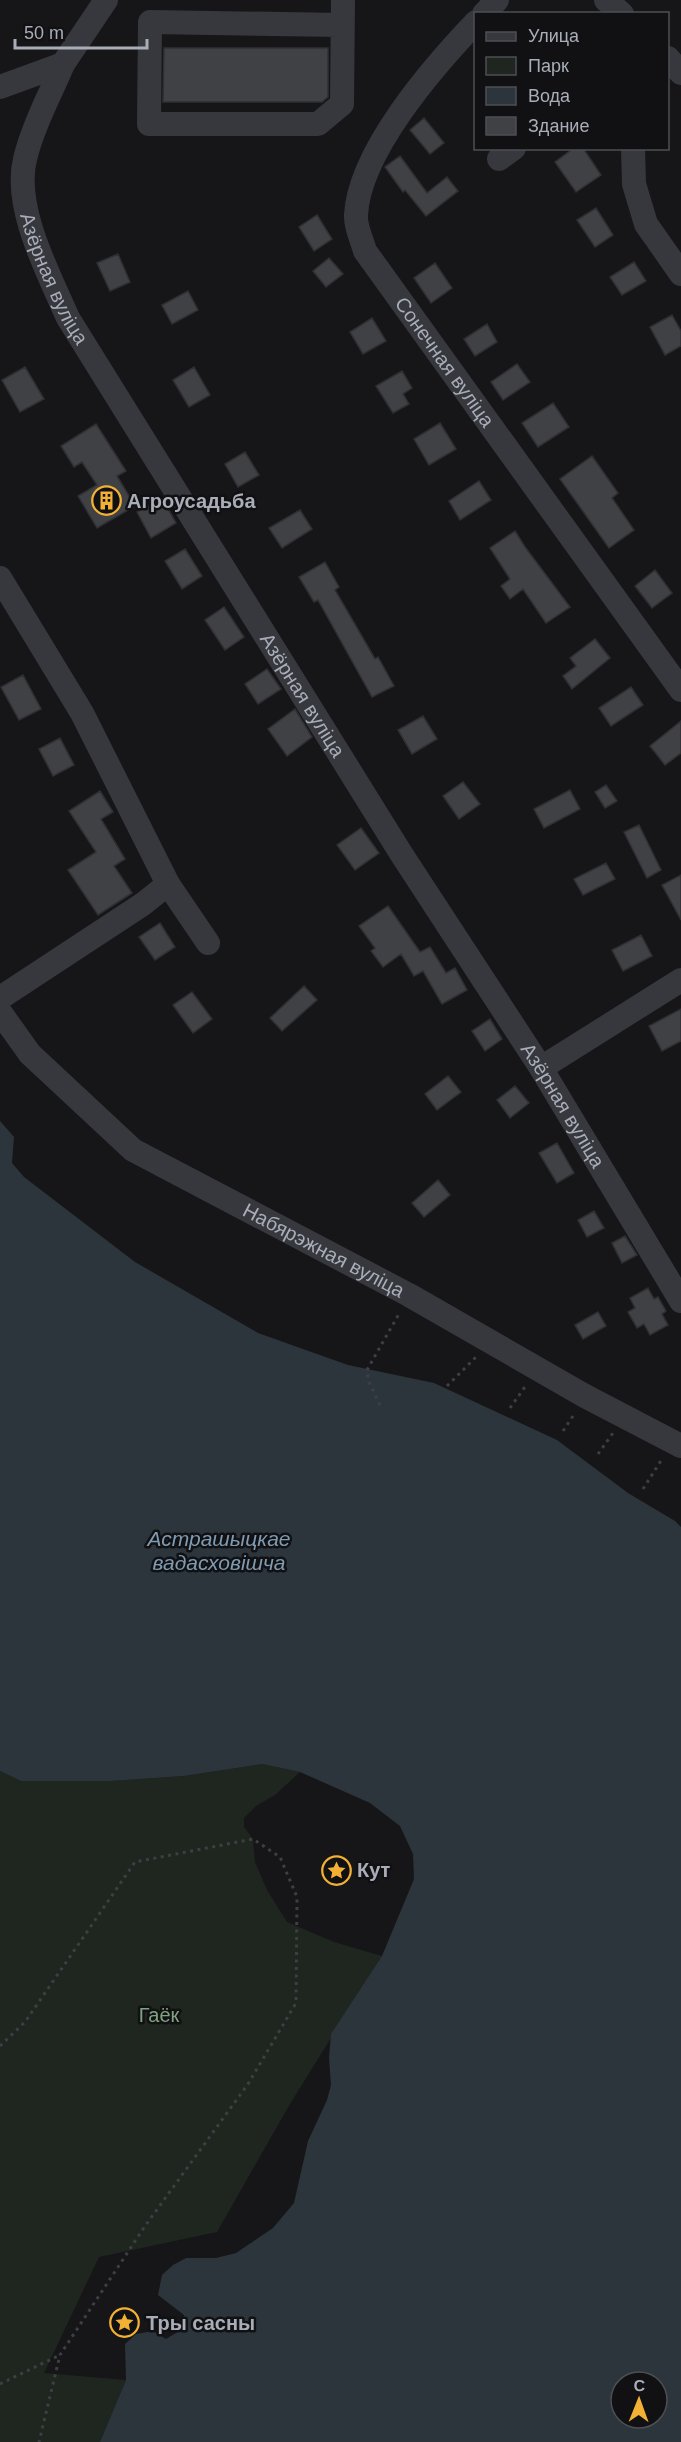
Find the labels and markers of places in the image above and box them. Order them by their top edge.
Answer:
building icon: Агроусадьба [90,485,122,517]
place label: Агроусадьба [127,490,256,512]
place icon: Кут [320,1854,352,1886]
place label: Кут [357,1859,391,1881]
place icon: Тры сасны [109,2307,141,2339]
place label: Тры сасны [146,2312,255,2334]

